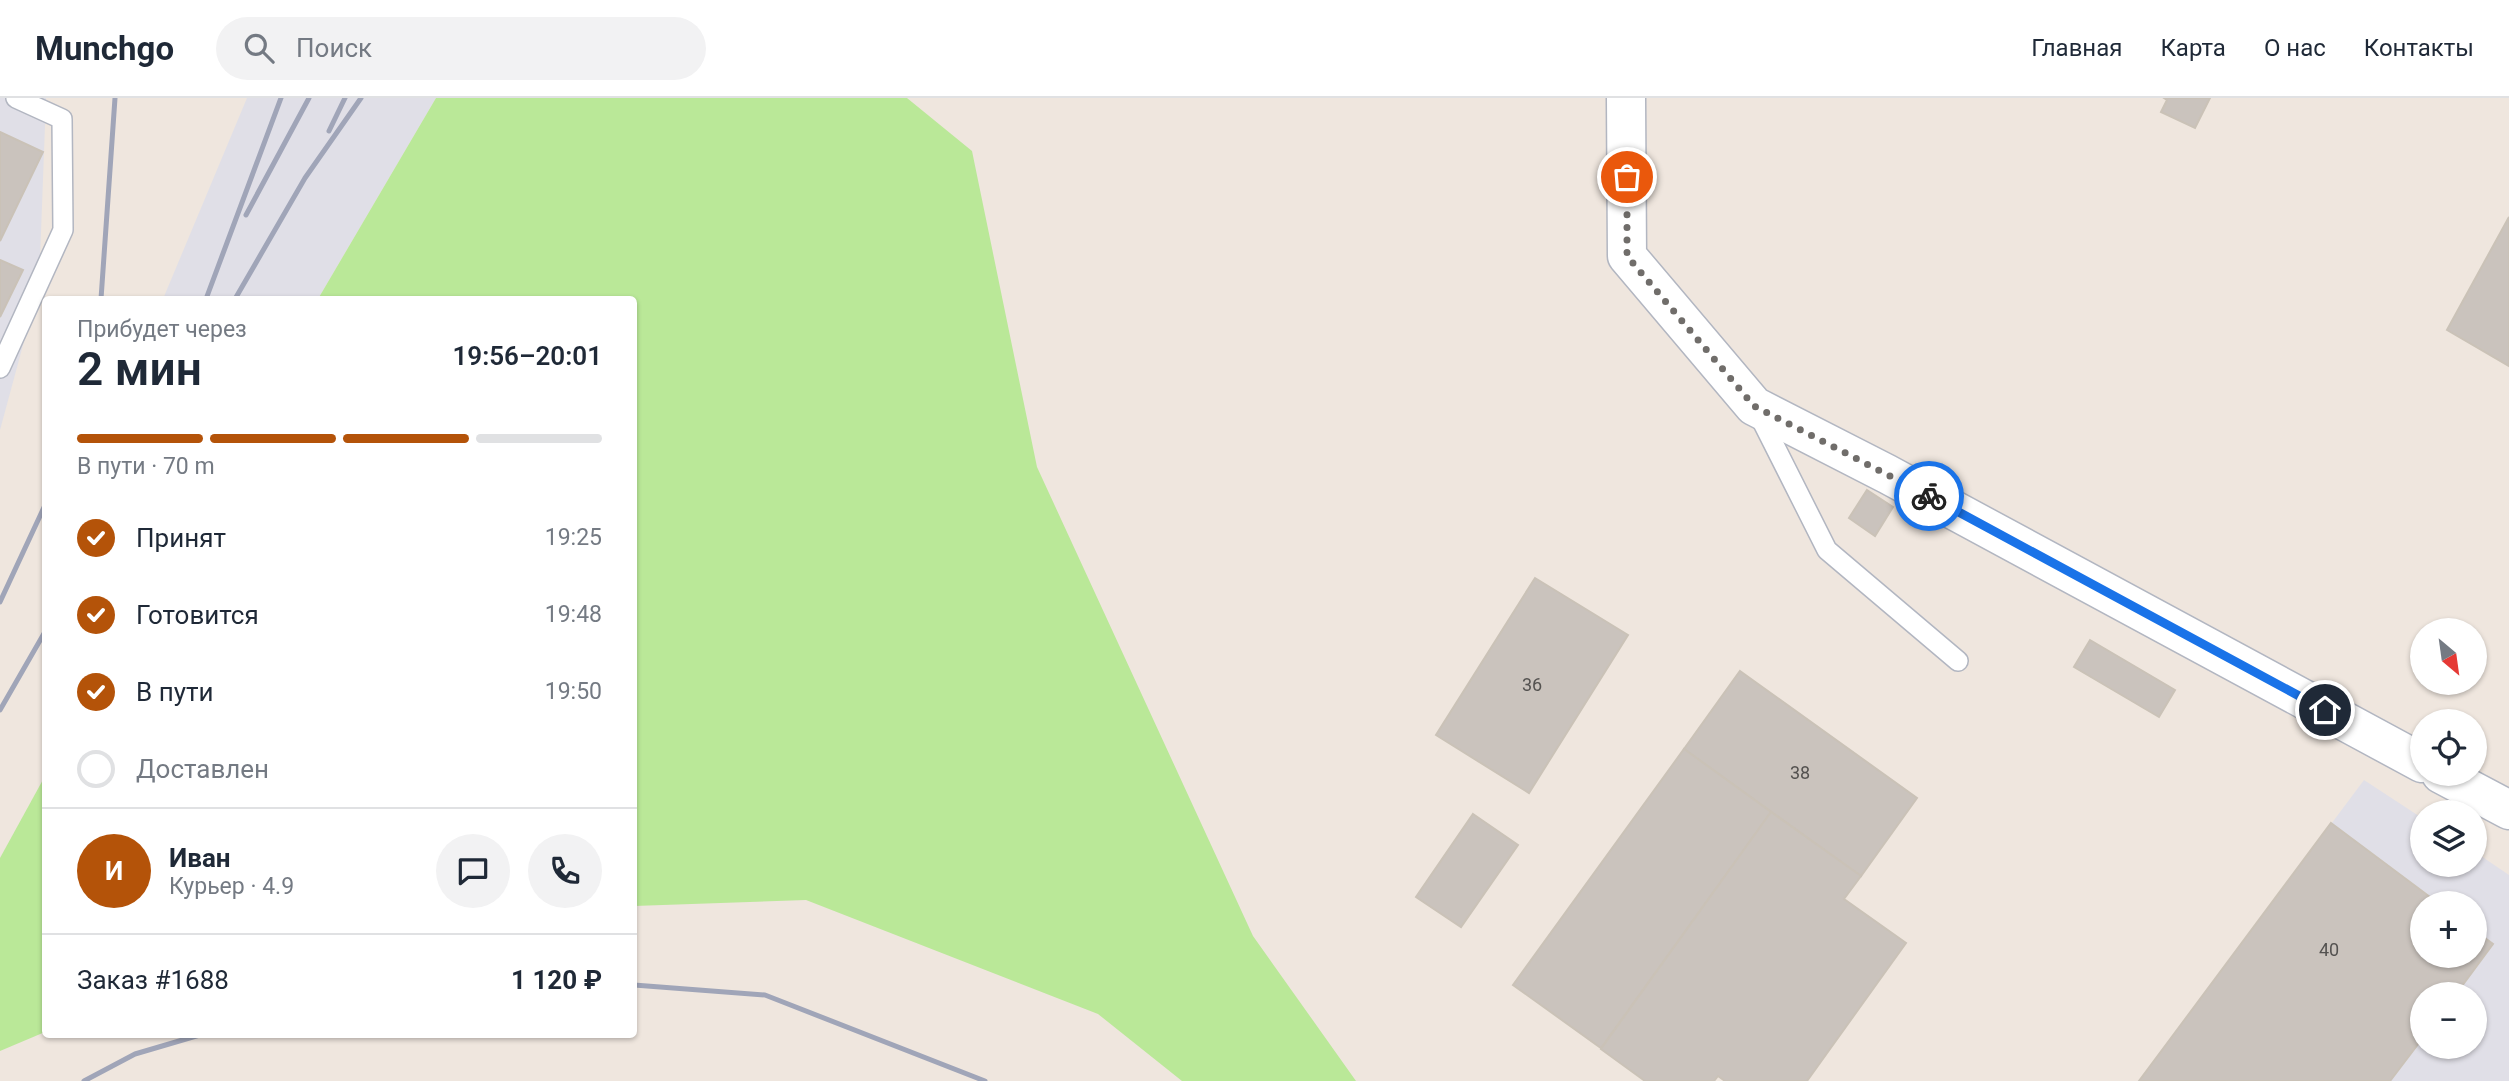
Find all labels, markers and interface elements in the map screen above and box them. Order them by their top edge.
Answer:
search box [216,17,706,80]
text: Munchgo [35,29,174,68]
icon: search [240,29,278,67]
text: Поиск [296,33,372,63]
text: Главная [2031,34,2122,62]
text: Карта [2160,34,2226,62]
text: О нас [2264,34,2326,62]
text: Контакты [2364,34,2474,62]
pin [1597,147,1657,207]
icon: bag [1608,158,1646,196]
text: Прибудет через [77,316,247,343]
text: 19:56–20:01 [452,341,602,371]
text: 2 мин [77,342,202,396]
text: В пути · 70 m [77,453,215,480]
courier [1894,461,1964,531]
icon: bike [1910,477,1948,515]
icon: check [77,519,115,557]
text: Принят [136,523,226,553]
text: 19:25 [545,524,602,551]
icon: check [77,596,115,634]
text: Готовится [136,600,259,630]
text: 19:48 [545,601,602,628]
north arrow [2410,618,2487,695]
map controls [2410,618,2487,1059]
icon: check [77,673,115,711]
house number: 36 [1522,674,1542,695]
text: В пути [136,677,213,707]
text: 19:50 [545,678,602,705]
pin [2295,680,2355,740]
icon: home [2306,691,2344,729]
button: locate [2410,709,2487,786]
text: Доставлен [136,754,269,784]
house number: 38 [1790,762,1810,783]
button: layers [2410,800,2487,877]
button: chat [436,834,510,908]
button: phone [528,834,602,908]
text: Иван [169,843,231,873]
text: И [105,856,123,886]
text: Курьер · 4.9 [169,873,294,900]
button: + [2410,891,2487,968]
house number: 40 [2319,939,2339,960]
text: Заказ #1688 [77,965,229,995]
text: 1 120 ₽ [511,965,602,995]
button: − [2410,982,2487,1059]

